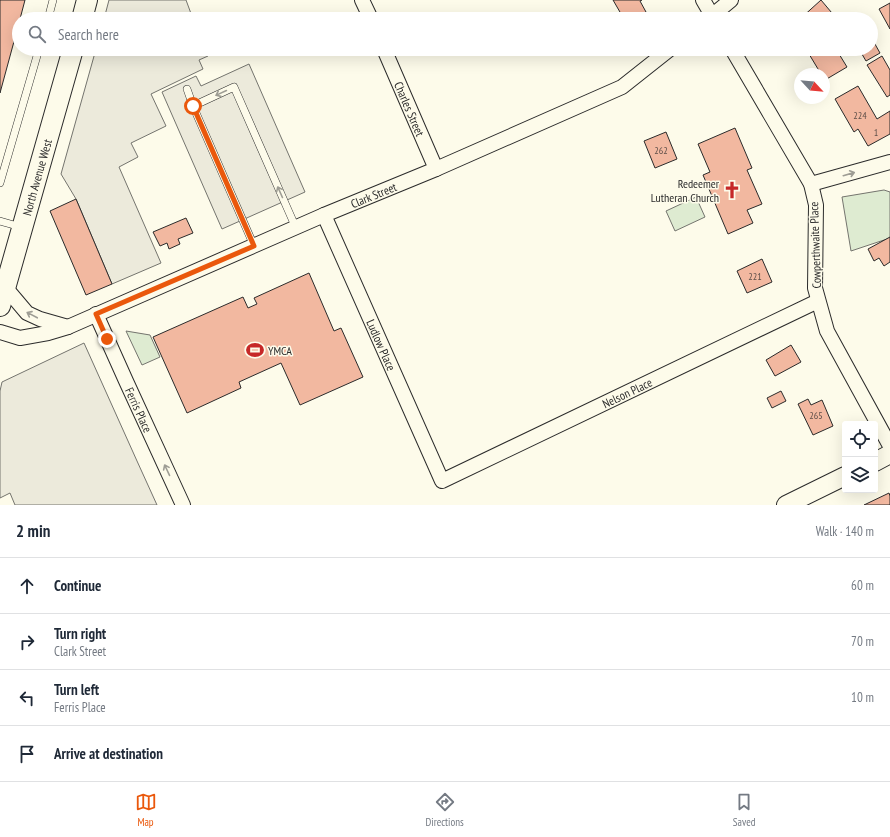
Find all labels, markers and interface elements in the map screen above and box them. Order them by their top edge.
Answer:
search box [12,12,878,56]
icon: search [26,23,48,45]
text: Search here [58,25,119,44]
north arrow [794,68,830,104]
street label: Charles Street [391,79,429,139]
one-way arrow [215,90,227,97]
route start [184,97,202,115]
house number: 224 [853,109,867,122]
house number: 1 [874,126,878,139]
street label: North Avenue West [19,136,55,217]
house number: 262 [654,144,668,157]
one-way arrow [842,170,855,177]
place label: Redeemer Lutheran Church [651,176,720,205]
street label: Clark Street [348,178,399,211]
church icon: Redeemer Lutheran Church [722,180,742,200]
one-way arrow [276,186,284,198]
street label: Cowperthwaite Place [806,201,824,289]
house number: 221 [748,270,762,283]
one-way arrow [26,310,38,318]
street label: Ludlow Place [364,317,400,373]
route end [98,330,116,348]
sports icon: YMCA [245,340,265,360]
place label: YMCA [268,343,292,358]
street label: Nelson Place [600,374,654,411]
street label: Ferris Place [122,385,156,435]
house number: 265 [809,409,823,422]
map controls [842,421,878,493]
button: locate [842,421,878,457]
button: layers [842,457,878,493]
one-way arrow [163,464,170,476]
text: 2 min [16,520,50,542]
text: Walk · 140 m [816,523,874,540]
icon: ahead [16,575,38,597]
text: Continue [54,576,101,595]
text: 60 m [851,577,874,594]
text: Turn right [54,624,106,643]
icon: right [16,631,38,653]
text: 70 m [851,633,874,650]
text: Clark Street [54,643,106,660]
text: Turn left [54,680,99,699]
icon: left [16,687,38,709]
text: 10 m [851,689,874,706]
text: Ferris Place [54,699,106,716]
icon: arrive [16,743,38,765]
text: Arrive at destination [54,744,163,763]
tab: Map [135,791,157,829]
tab: Directions [426,791,464,829]
tab: Saved [733,791,755,829]

